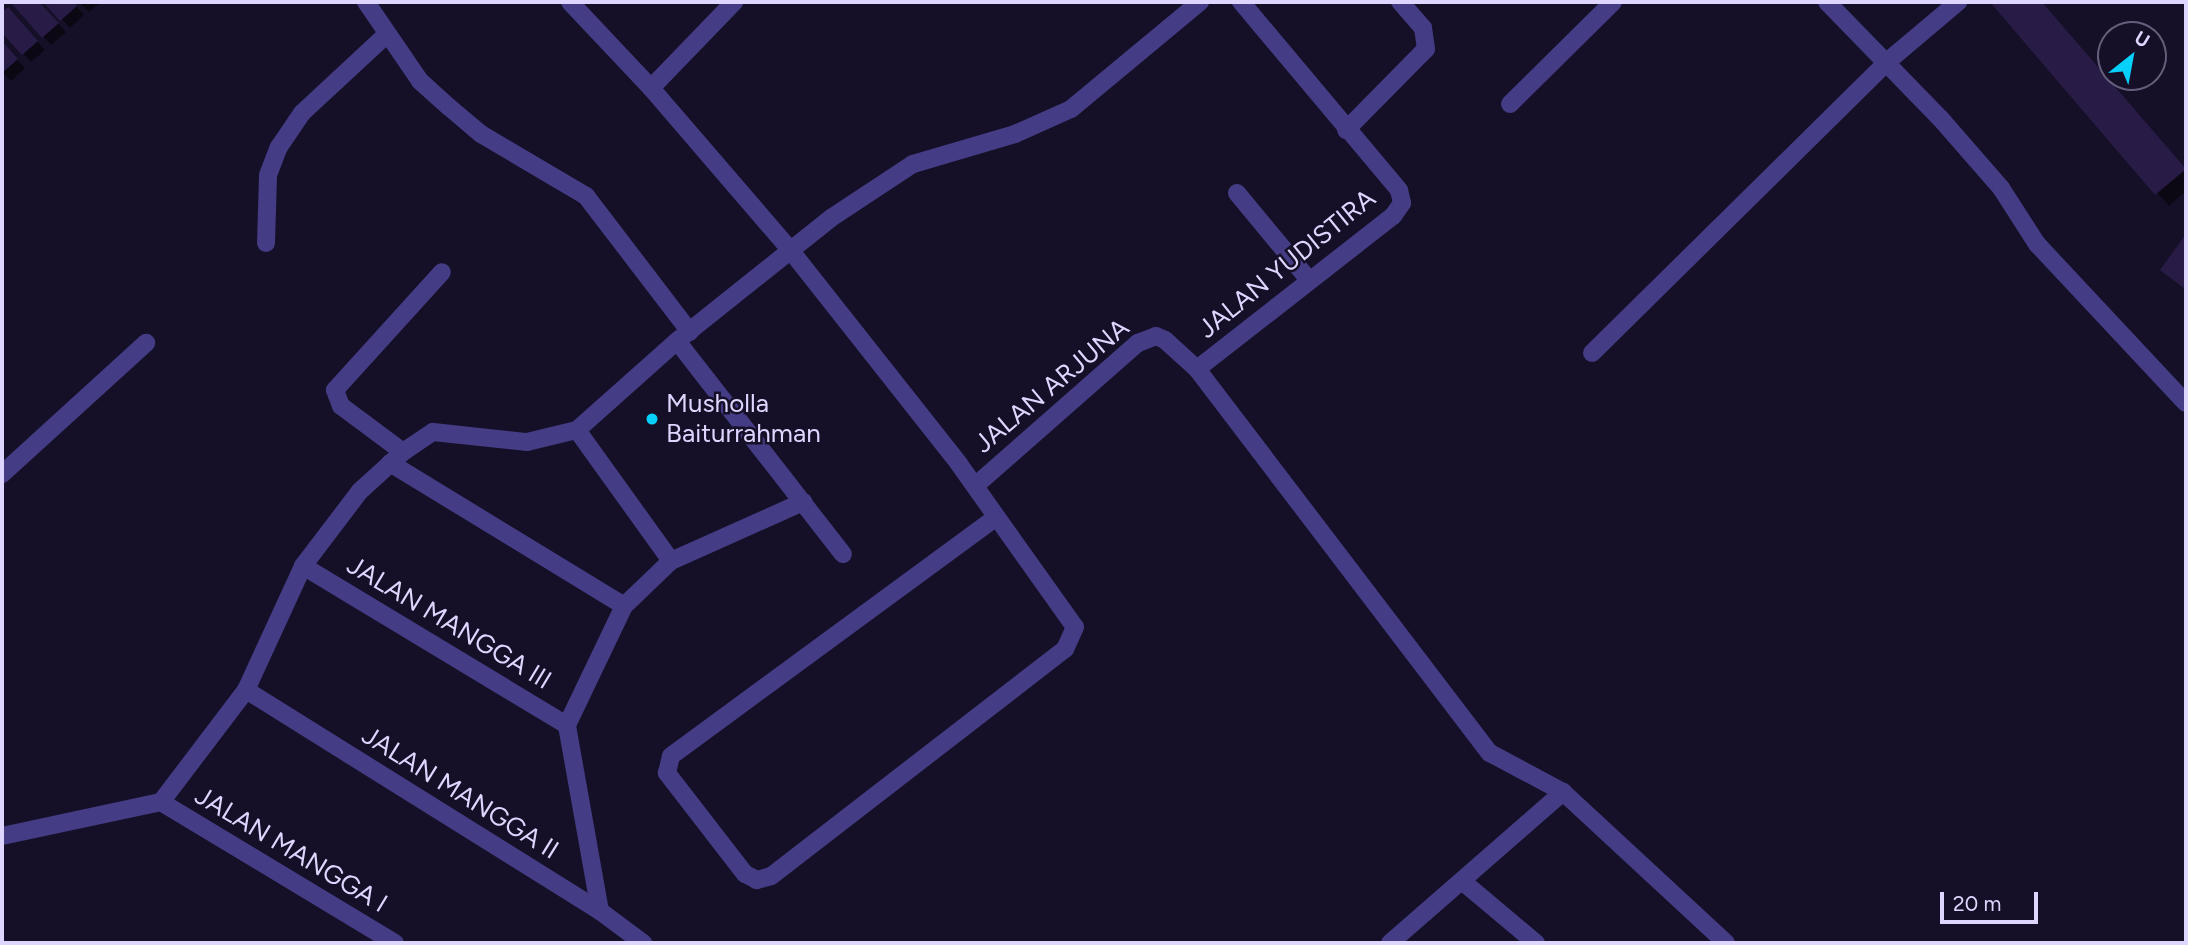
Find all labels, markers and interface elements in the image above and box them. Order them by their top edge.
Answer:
north arrow [2097,21,2167,91]
text: U [2130,26,2154,53]
street label: JALAN YUDISTIRA [1192,183,1382,345]
street label: JALAN ARJUNA [968,312,1136,460]
place label: Musholla Baiturrahman [666,388,821,450]
marker: Musholla Baiturrahman [644,411,660,427]
street label: JALAN MANGGA III [341,550,557,696]
street label: JALAN MANGGA II [356,720,564,866]
street label: JALAN MANGGA I [189,780,393,920]
scale bar [1943,878,2041,922]
text: 20 m [1953,891,2001,916]

